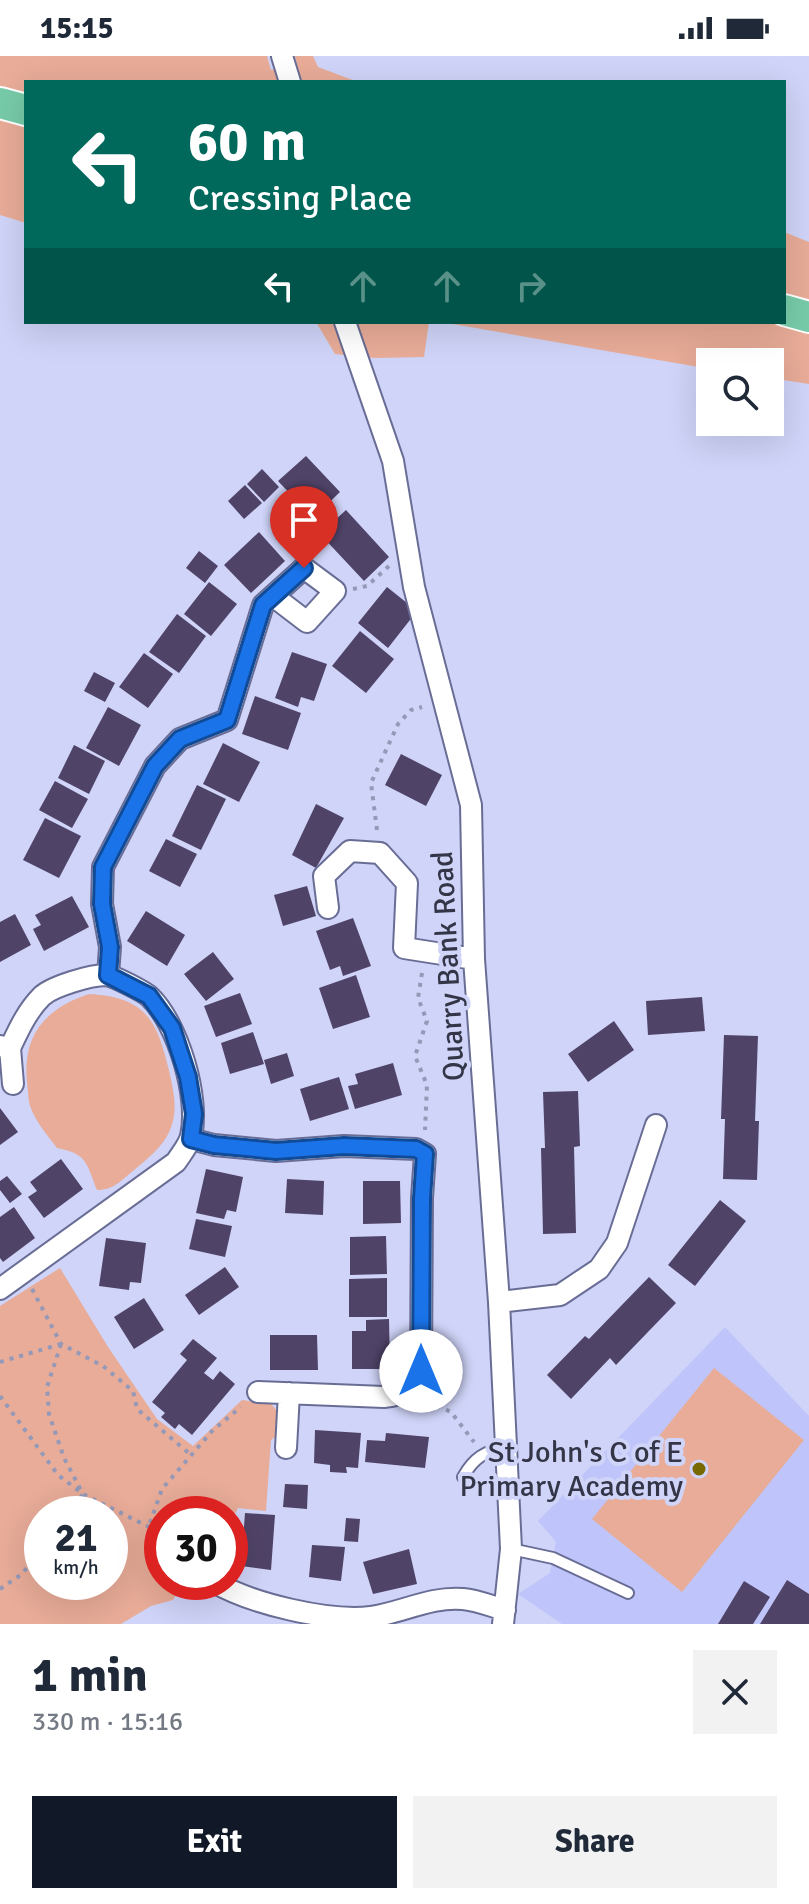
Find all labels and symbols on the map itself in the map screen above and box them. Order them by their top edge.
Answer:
pin [270,486,338,568]
street label: Quarry Bank Road [424,850,473,1082]
position arrow [379,1329,463,1413]
place label: St John's C of E Primary Academy [460,1434,683,1505]
marker: St John's C of E Primary Academy [690,1460,708,1478]
speed limit sign: 30 [144,1496,248,1600]

